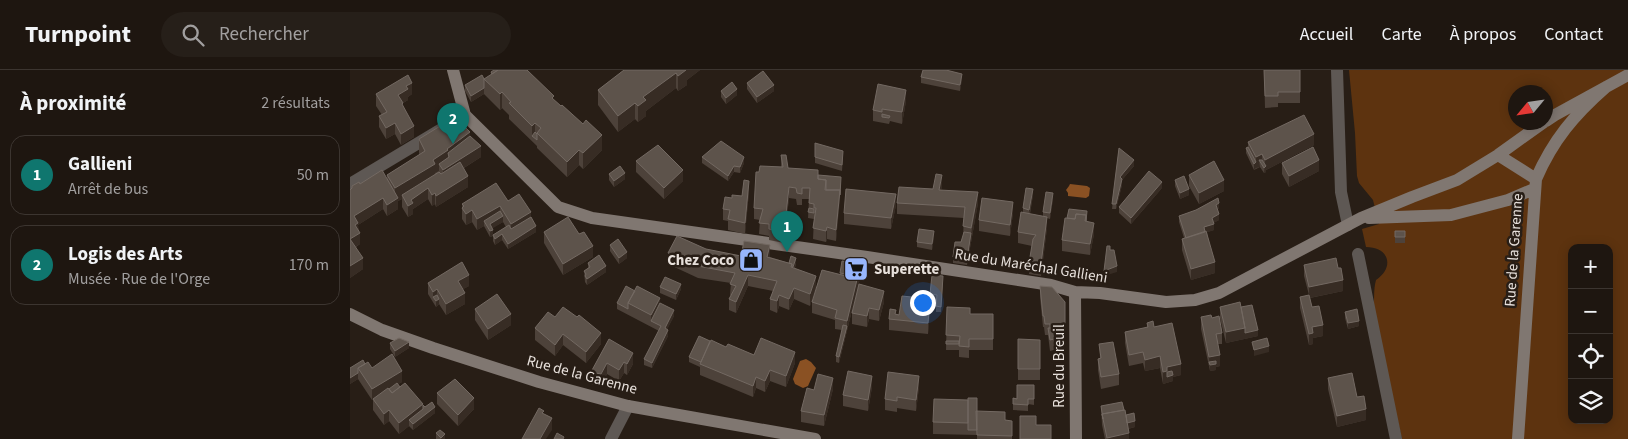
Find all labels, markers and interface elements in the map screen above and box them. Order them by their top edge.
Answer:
search box [161,12,511,57]
text: Turnpoint [25,17,131,52]
icon: search [179,21,207,49]
text: Rechercher [219,21,309,48]
text: Accueil [1300,22,1353,47]
text: Carte [1381,22,1422,47]
text: À propos [1450,22,1516,47]
text: Contact [1544,22,1603,47]
north arrow [1508,85,1553,130]
text: À proximité [20,88,126,118]
text: 2 résultats [261,92,330,114]
pin: 2 [437,103,469,144]
text: Gallieni [68,151,132,178]
text: 1 [33,164,41,186]
text: 50 m [297,164,329,186]
text: Arrêt de bus [68,178,148,200]
street label: Rue de la Garenne [1500,193,1528,307]
pin: 1 [771,211,803,252]
text: Logis des Arts [68,241,183,268]
street label: Rue du Maréchal Gallieni [953,244,1109,288]
map controls [1568,244,1613,424]
button: + [1568,244,1613,289]
shop icon: Chez Coco [738,247,764,273]
place label: Chez Coco [667,250,734,271]
text: 2 [33,254,41,276]
text: 170 m [289,254,329,276]
supermarket icon: Superette [843,256,869,282]
place label: Superette [874,259,940,280]
text: Musée · Rue de l'Orge [68,268,210,290]
button: − [1568,289,1613,334]
your location [910,290,936,316]
street label: Rue du Breuil [1049,324,1070,408]
button: locate [1568,334,1613,379]
street label: Rue de la Garenne [524,350,640,400]
button: layers [1568,379,1613,424]

